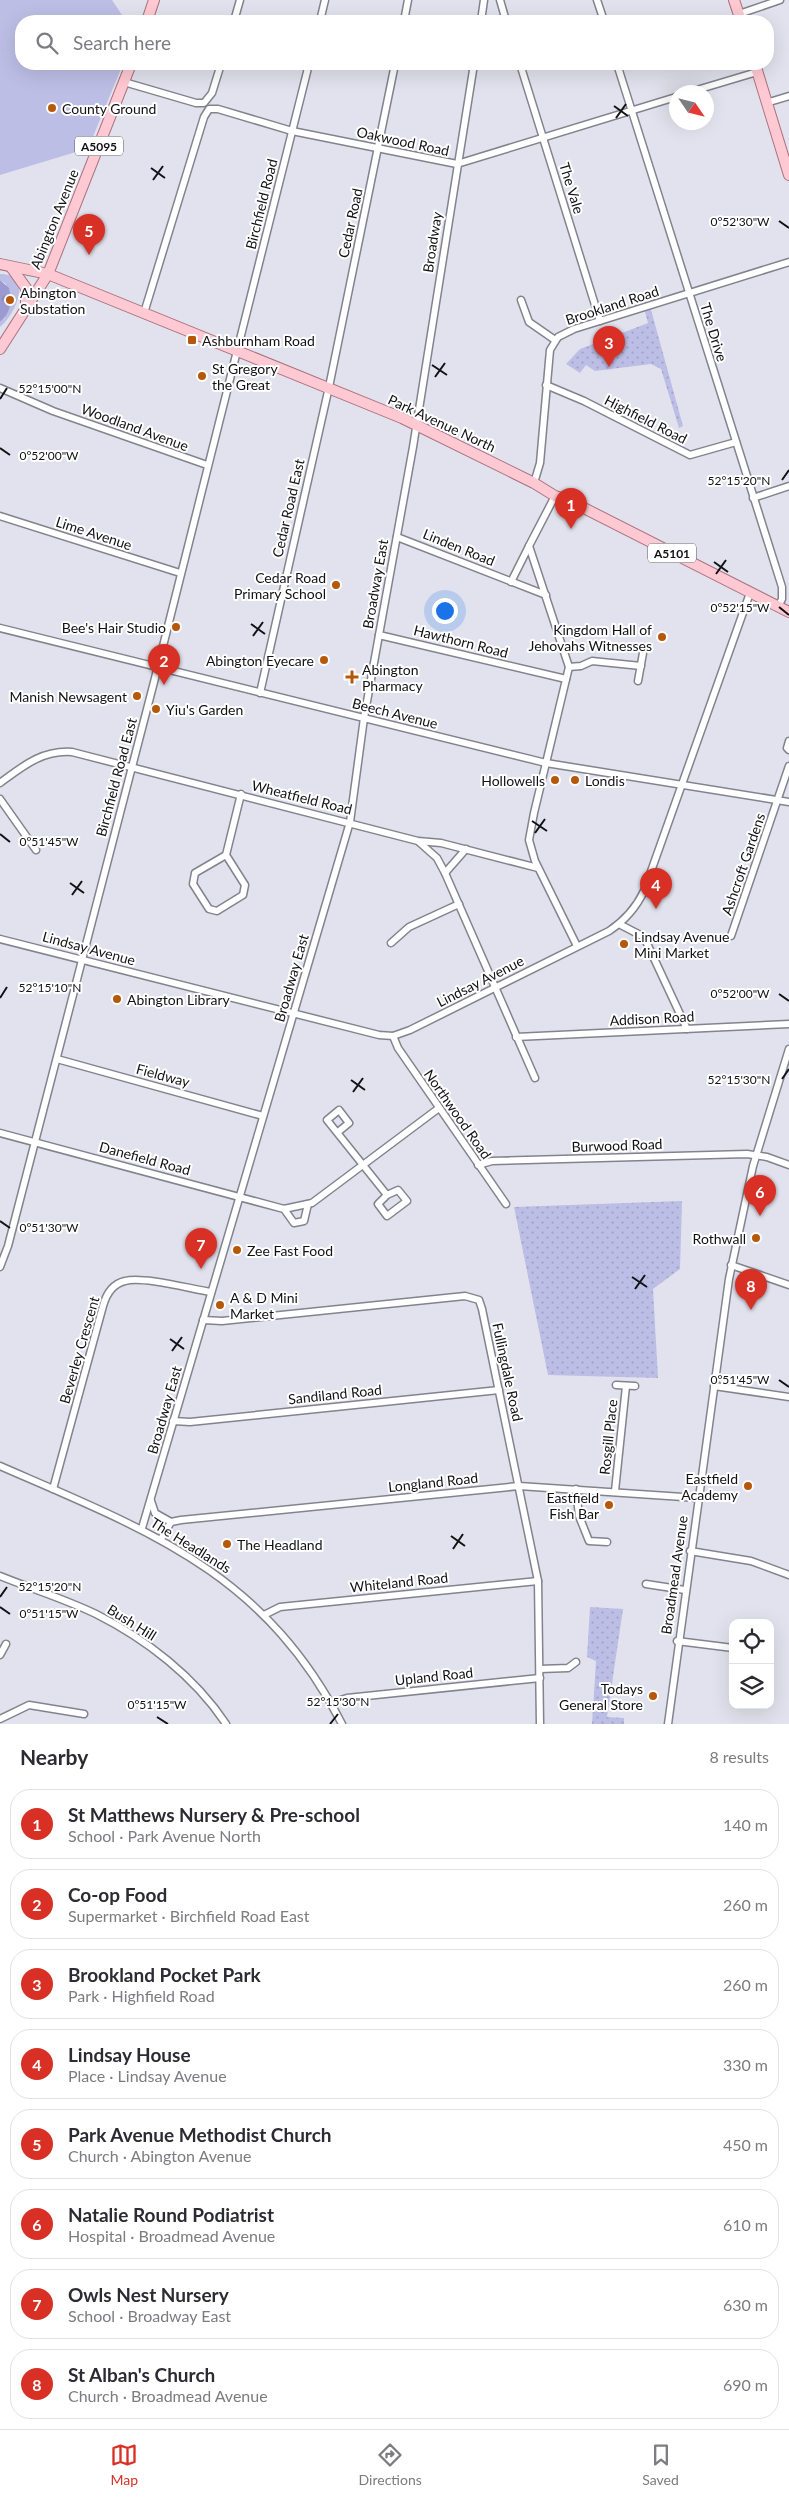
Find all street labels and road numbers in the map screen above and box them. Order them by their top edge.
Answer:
street label: Oakwood Road [355,123,451,159]
road number: A5095 [75,136,123,156]
street label: Birchfield Road [242,157,280,251]
street label: The Vale [556,160,588,216]
street label: Abington Avenue [26,167,82,271]
street label: Cedar Road [334,187,366,259]
street label: Broadway [419,210,445,274]
street label: Brookland Road [563,282,661,328]
street label: The Drive [697,301,731,363]
street label: Park Avenue North [386,391,498,455]
street label: Highfield Road [602,391,690,447]
street label: Woodland Avenue [79,400,191,454]
street label: Cedar Road East [268,457,308,559]
street label: Lime Avenue [54,513,134,553]
street label: Linden Road [421,525,497,569]
street label: Broadway East [359,538,391,630]
road number: A5101 [648,544,696,562]
street label: Hawthorn Road [412,621,510,661]
street label: Beech Avenue [350,694,440,732]
street label: Birchfield Road East [92,716,140,838]
street label: Wheatfield Road [250,776,354,818]
street label: Ashcroft Gardens [718,811,768,917]
street label: Lindsay Avenue [41,927,137,969]
street label: Broadway East [270,932,312,1024]
street label: Lindsay Avenue [434,952,526,1010]
street label: Addison Road [609,1007,695,1029]
street label: Fieldway [134,1060,192,1090]
street label: Northwood Road [421,1066,495,1162]
street label: Burwood Road [571,1135,663,1155]
street label: Danefield Road [98,1138,192,1178]
street label: Beverley Crescent [56,1294,102,1406]
street label: Fullingdale Road [489,1321,527,1423]
street label: Broadway East [143,1364,185,1456]
street label: Sandiland Road [287,1381,383,1407]
street label: Rosgill Place [596,1398,620,1476]
street label: Longland Road [387,1469,479,1495]
street label: The Headlands [148,1514,234,1576]
street label: Broadmead Avenue [657,1515,691,1635]
street label: Whiteland Road [349,1568,449,1596]
street label: Bush Hill [104,1600,160,1644]
street label: Upland Road [394,1663,474,1689]

